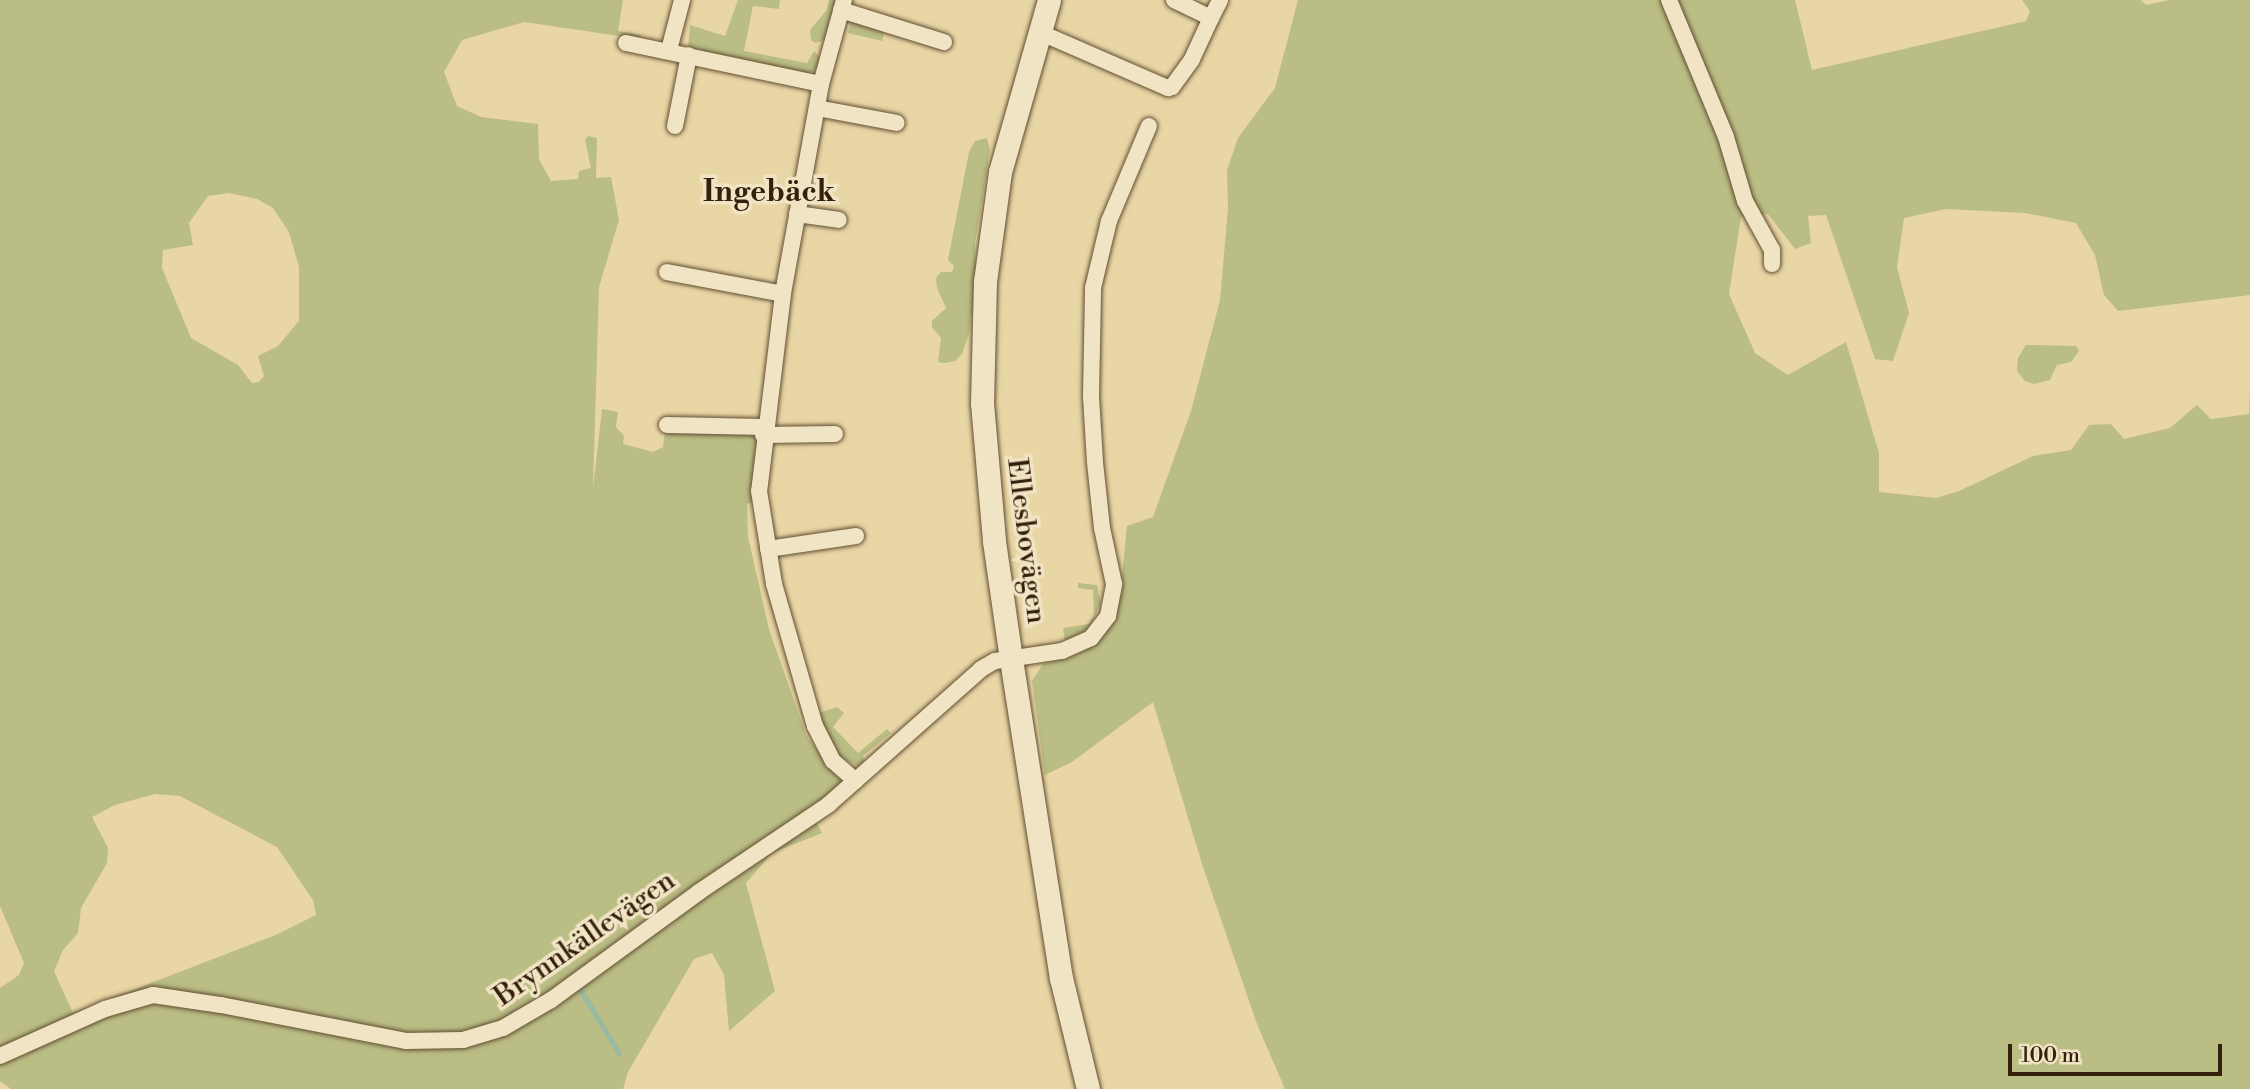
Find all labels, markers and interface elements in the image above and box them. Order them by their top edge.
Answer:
district label: Ingebäck [703,174,835,210]
street label: Ellesbovägen [999,456,1053,626]
street label: Brynnkällevägen [488,864,682,1014]
scale bar [2012,1030,2226,1074]
text: 100 m [2021,1043,2080,1069]

